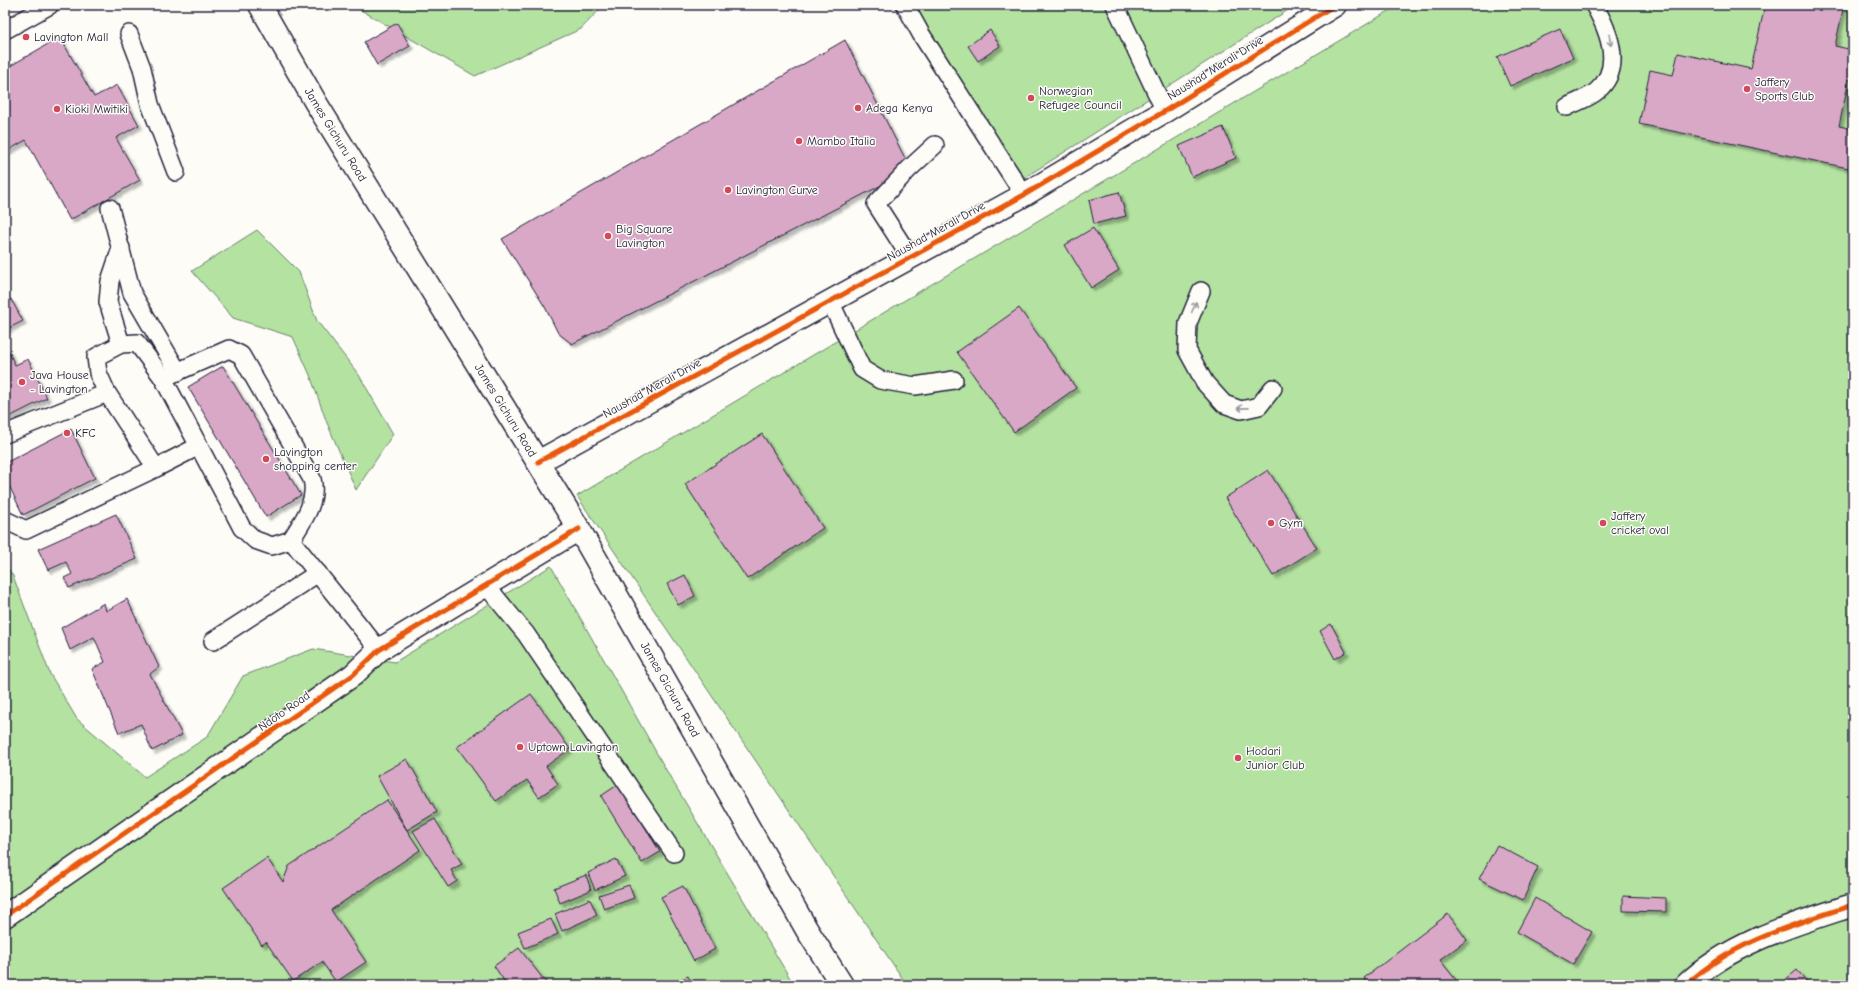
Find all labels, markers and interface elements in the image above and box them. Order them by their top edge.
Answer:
place label: Lavington Mall [34,30,108,44]
marker: Lavington Mall [21,32,31,42]
street label: Naushad Merali Drive [1165,33,1265,103]
one-way arrow [1606,34,1614,47]
place label: Jaffery Sports Club [1755,75,1814,103]
place label: Norwegian Refugee Council [1039,84,1122,112]
marker: Jaffery Sports Club [1742,84,1752,94]
street label: James Gichuru Road [302,85,370,184]
marker: Norwegian Refugee Council [1026,93,1036,103]
place label: Adega Kenya [866,101,933,115]
place label: Kioki Mwitiki [65,102,128,116]
marker: Adega Kenya [853,103,863,113]
marker: Kioki Mwitiki [52,104,62,114]
place label: Mambo Italia [807,134,875,148]
marker: Mambo Italia [794,136,804,146]
place label: Lavington Curve [736,183,818,197]
marker: Lavington Curve [723,185,733,195]
street label: Naushad Merali Drive [884,198,988,264]
place label: Big Square Lavington [616,222,672,250]
marker: Big Square Lavington [603,231,613,241]
one-way arrow [1191,302,1199,314]
street label: Naushad Merali Drive [600,355,704,421]
street label: James Gichuru Road [472,361,540,460]
place label: Java House - Lavington [30,368,89,396]
marker: Java House - Lavington [17,377,27,387]
one-way arrow [1237,404,1250,412]
place label: KFC [75,426,96,440]
marker: KFC [62,428,72,438]
place label: Lavington shopping center [274,445,357,473]
marker: Lavington shopping center [261,454,271,464]
place label: Jaffery cricket oval [1611,509,1669,537]
place label: Gym [1279,516,1303,530]
marker: Gym [1266,518,1276,528]
marker: Jaffery cricket oval [1598,518,1608,528]
street label: James Gichuru Road [638,639,703,739]
street label: Ndoto Road [255,688,313,734]
place label: Uptown Lavington [528,740,619,754]
marker: Uptown Lavington [515,742,525,752]
place label: Hodari Junior Club [1246,744,1305,772]
marker: Hodari Junior Club [1233,753,1243,763]

